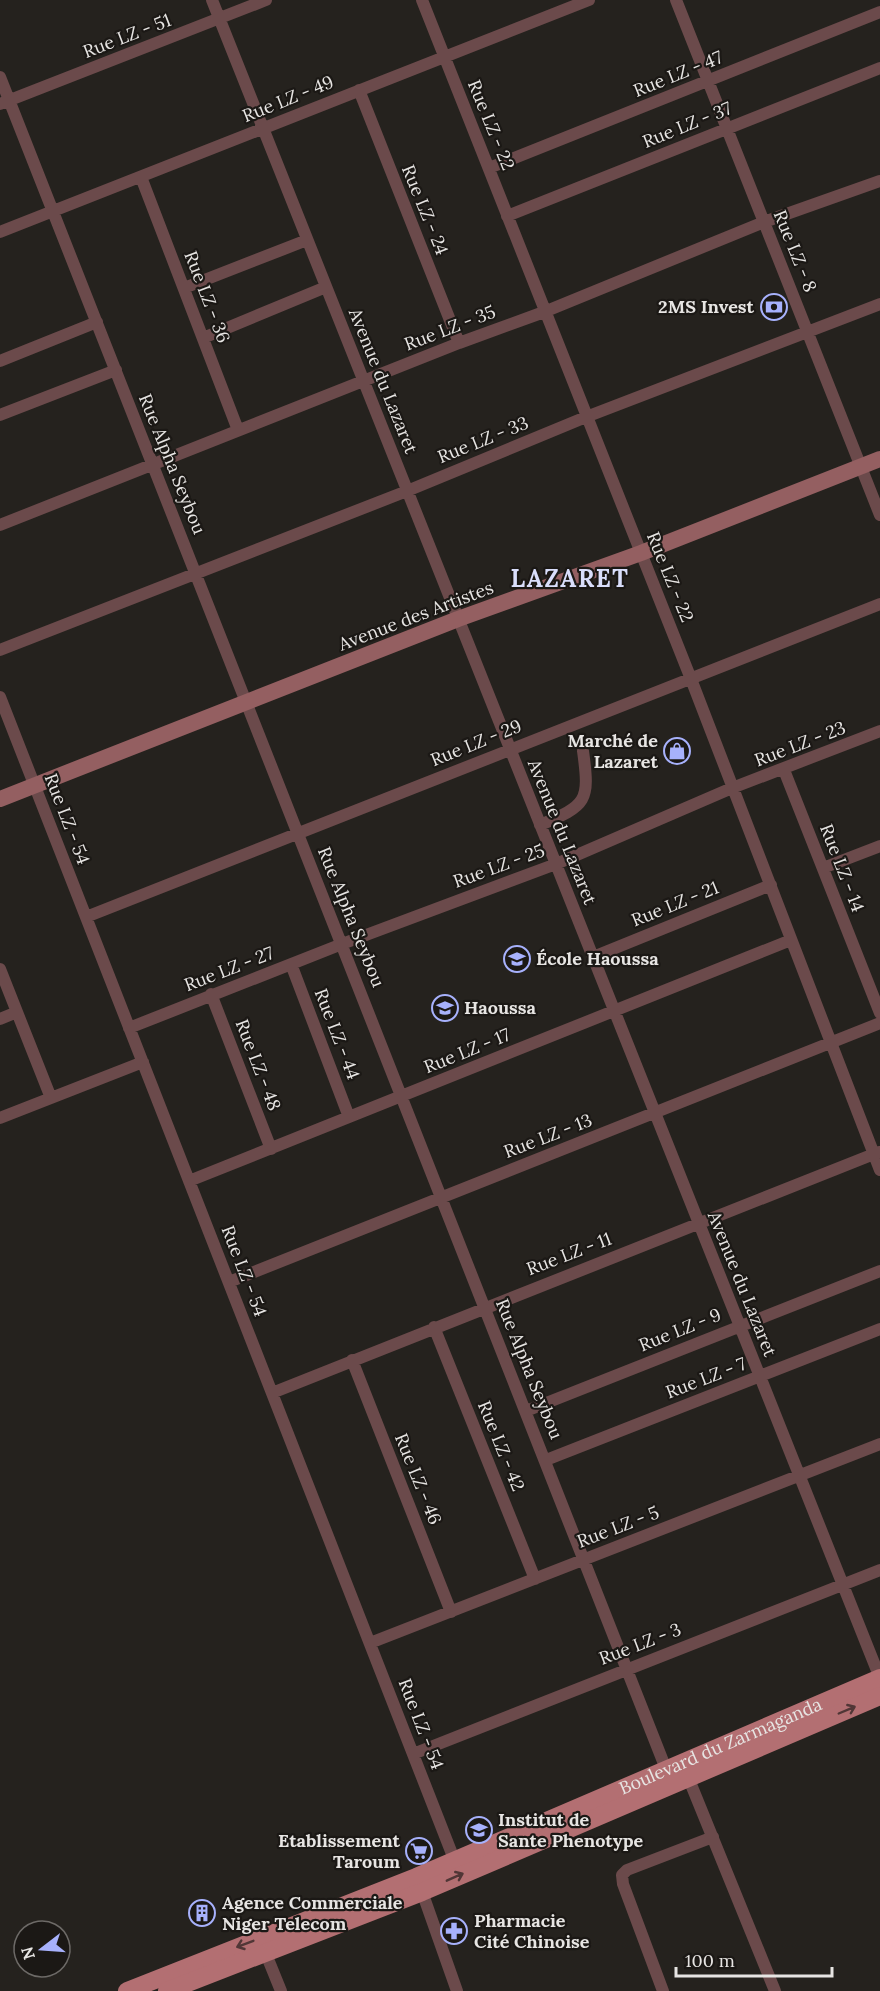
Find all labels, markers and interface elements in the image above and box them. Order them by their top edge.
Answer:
street label: Rue LZ - 51 [79,8,174,63]
street label: Rue LZ - 47 [630,45,726,102]
street label: Rue LZ - 49 [239,70,337,127]
street label: Rue LZ - 22 [463,76,520,173]
street label: Rue LZ - 37 [639,96,735,153]
street label: Rue LZ - 24 [397,161,454,258]
street label: Rue LZ - 8 [769,206,822,295]
street label: Rue LZ - 36 [179,248,236,346]
bank icon: 2MS Invest [759,292,789,322]
place label: 2MS Invest [658,295,755,318]
street label: Rue LZ - 35 [401,300,499,355]
street label: Avenue du Lazaret [343,304,423,457]
street label: Rue Alpha Seybou [134,390,211,538]
street label: Rue LZ - 33 [434,411,532,468]
street label: Rue LZ - 22 [642,528,699,625]
district label: LAZARET [511,563,629,594]
street label: Avenue des Artistes [334,575,497,656]
street label: Rue LZ - 29 [427,714,525,771]
street label: Rue LZ - 23 [751,716,849,771]
place label: Marché de Lazaret [567,729,659,773]
shop icon: Marché de Lazaret [662,736,692,766]
street label: Avenue du Lazaret [522,755,602,908]
street label: Rue LZ - 54 [40,770,95,868]
street label: Rue LZ - 14 [815,821,870,915]
street label: Rue LZ - 25 [450,838,548,893]
street label: Rue Alpha Seybou [313,843,390,991]
street label: Rue LZ - 21 [628,876,722,932]
street label: Rue LZ - 27 [181,941,277,996]
school or university icon: École Haoussa [502,944,532,974]
place label: École Haoussa [536,947,659,970]
street label: Rue LZ - 44 [310,985,365,1083]
school or university icon: Haoussa [430,993,460,1023]
place label: Haoussa [464,996,537,1019]
street label: Rue LZ - 48 [231,1016,286,1114]
street label: Rue LZ - 17 [420,1023,513,1078]
street label: Rue LZ - 13 [500,1108,595,1163]
street label: Avenue du Lazaret [702,1207,782,1360]
street label: Rue LZ - 54 [217,1222,272,1320]
street label: Rue LZ - 11 [523,1227,615,1280]
street label: Rue Alpha Seybou [491,1295,568,1443]
street label: Rue LZ - 9 [635,1303,724,1356]
street label: Rue LZ - 7 [662,1352,749,1403]
street label: Rue LZ - 42 [473,1397,530,1494]
street label: Rue LZ - 46 [390,1430,447,1528]
street label: Rue LZ - 5 [574,1500,662,1553]
street label: Rue LZ - 3 [595,1617,684,1670]
street label: Rue LZ - 54 [394,1675,449,1773]
street label: Boulevard du Zarmaganda [615,1692,825,1800]
one-way arrow [838,1704,856,1715]
place label: Institut de Sante Phenotype [498,1808,644,1852]
school or university icon: Institut de Sante Phenotype [464,1815,494,1845]
place label: Etablissement Taroum [278,1829,401,1873]
supermarket icon: Etablissement Taroum [404,1836,434,1866]
one-way arrow [446,1871,464,1882]
place label: Agence Commerciale Niger Telecom [222,1891,403,1935]
building icon: Agence Commerciale Niger Telecom [187,1898,217,1928]
place label: Pharmacie Cité Chinoise [474,1909,590,1953]
pharmacy icon: Pharmacie Cité Chinoise [439,1916,469,1946]
north arrow [12,1919,72,1979]
one-way arrow [236,1939,255,1950]
scale bar [676,1940,832,1978]
text: N [16,1945,39,1962]
text: 100 m [685,1949,735,1972]

